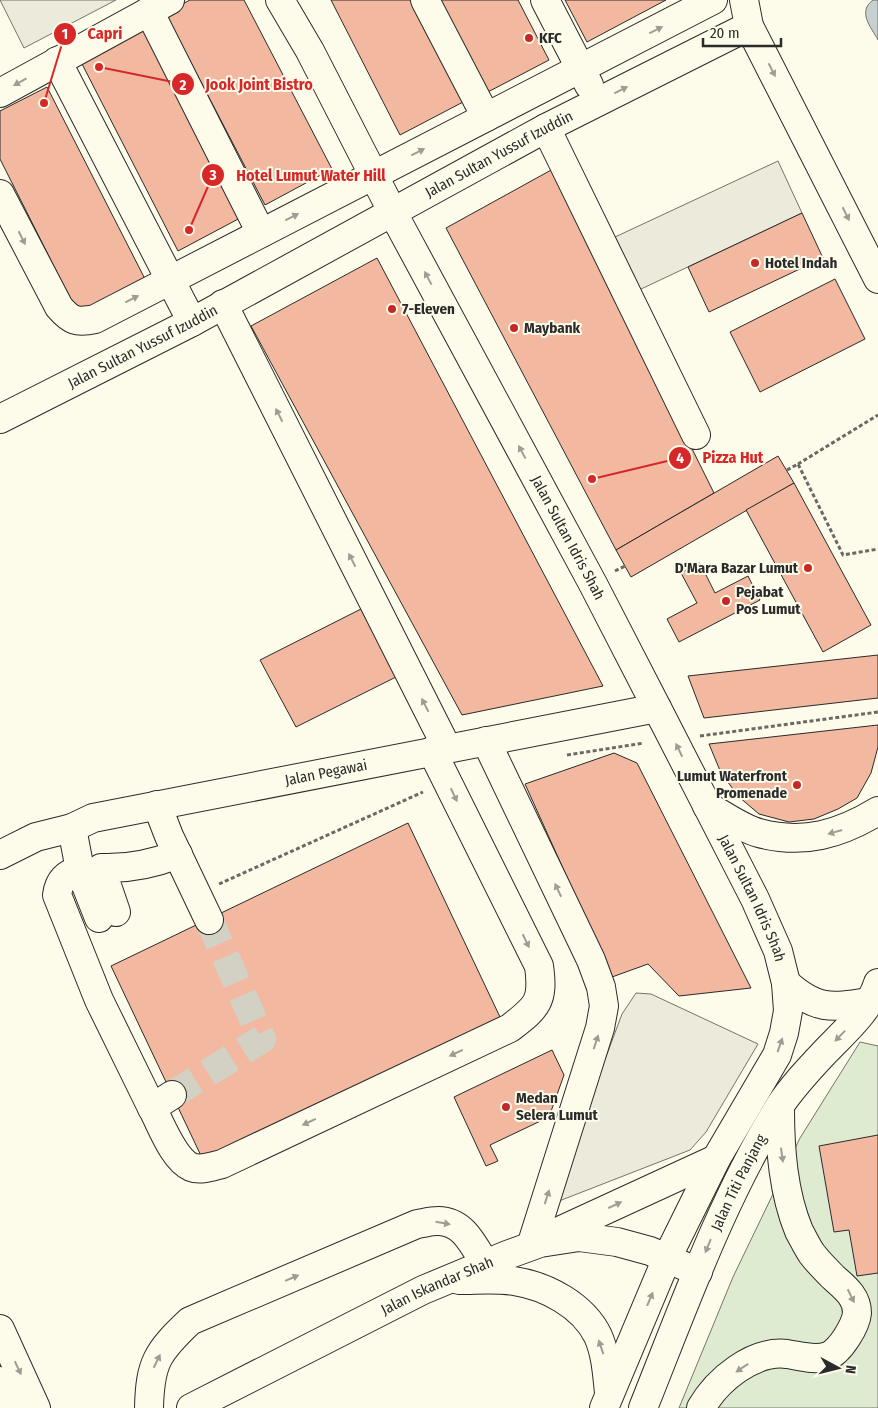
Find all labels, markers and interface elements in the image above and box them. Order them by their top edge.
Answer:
scale bar [703,15,780,47]
callout: Capri [52,18,132,49]
text: Capri [88,24,122,43]
text: 20 m [710,24,740,42]
text: 1 [62,25,68,43]
one-way arrow [649,26,663,34]
place label: KFC [539,29,562,47]
marker: KFC [523,32,535,44]
one-way arrow [768,62,776,77]
callout: Jook Joint Bistro [171,69,323,100]
text: Jook Joint Bistro [204,75,313,94]
text: 2 [179,76,187,94]
one-way arrow [12,78,27,86]
one-way arrow [614,86,628,94]
street label: Jalan Sultan Yussuf Izuddin [422,107,576,202]
one-way arrow [411,148,425,156]
callout: Hotel Lumut Water Hill [201,160,395,191]
text: 3 [208,166,217,184]
text: Hotel Lumut Water Hill [236,166,386,185]
one-way arrow [842,207,850,221]
one-way arrow [285,213,300,221]
one-way arrow [18,231,27,244]
place label: Hotel Indah [765,254,837,272]
marker: Hotel Indah [749,257,761,269]
one-way arrow [424,271,432,285]
one-way arrow [125,295,140,303]
place label: 7-Eleven [402,300,455,318]
street label: Jalan Sultan Yussuf Izuddin [65,301,221,392]
marker: 7-Eleven [386,303,398,315]
place label: Maybank [524,319,581,337]
marker: Maybank [508,322,520,334]
one-way arrow [275,407,283,422]
callout: Pizza Hut [668,442,774,473]
one-way arrow [518,445,526,459]
text: Pizza Hut [703,448,764,467]
text: 4 [676,449,684,467]
street label: Jalan Sultan Idris Shah [527,472,609,603]
one-way arrow [348,553,356,567]
place label: D'Mara Bazar Lumut [675,559,799,577]
marker: D'Mara Bazar Lumut [802,562,814,574]
place label: Pejabat Pos Lumut [736,583,801,618]
marker: Pejabat Pos Lumut [720,595,732,607]
one-way arrow [421,698,429,712]
one-way arrow [675,743,683,758]
street label: Jalan Pegawai [283,756,369,789]
place label: Lumut Waterfront Promenade [677,767,788,802]
marker: Lumut Waterfront Promenade [791,779,803,791]
one-way arrow [451,788,459,802]
one-way arrow [827,829,842,837]
street label: Jalan Sultan Idris Shah [715,832,789,963]
one-way arrow [553,883,561,897]
one-way arrow [522,934,530,948]
one-way arrow [834,1030,846,1042]
one-way arrow [593,1034,600,1049]
one-way arrow [776,1037,784,1052]
one-way arrow [449,1049,463,1057]
place label: Medan Selera Lumut [516,1089,598,1124]
marker: Medan Selera Lumut [500,1101,512,1113]
one-way arrow [302,1119,316,1127]
street label: Jalan Titi Panjang [707,1131,770,1234]
one-way arrow [778,1147,786,1163]
one-way arrow [544,1189,551,1204]
one-way arrow [608,1201,622,1209]
one-way arrow [435,1219,451,1227]
one-way arrow [704,1239,712,1254]
street label: Jalan Iskandar Shah [378,1253,496,1319]
one-way arrow [285,1273,299,1281]
one-way arrow [847,1289,855,1303]
one-way arrow [646,1291,654,1306]
one-way arrow [597,1339,605,1354]
north arrow [813,1343,863,1393]
one-way arrow [153,1353,162,1368]
one-way arrow [14,1361,22,1376]
one-way arrow [735,1363,748,1372]
text: N [841,1364,859,1375]

